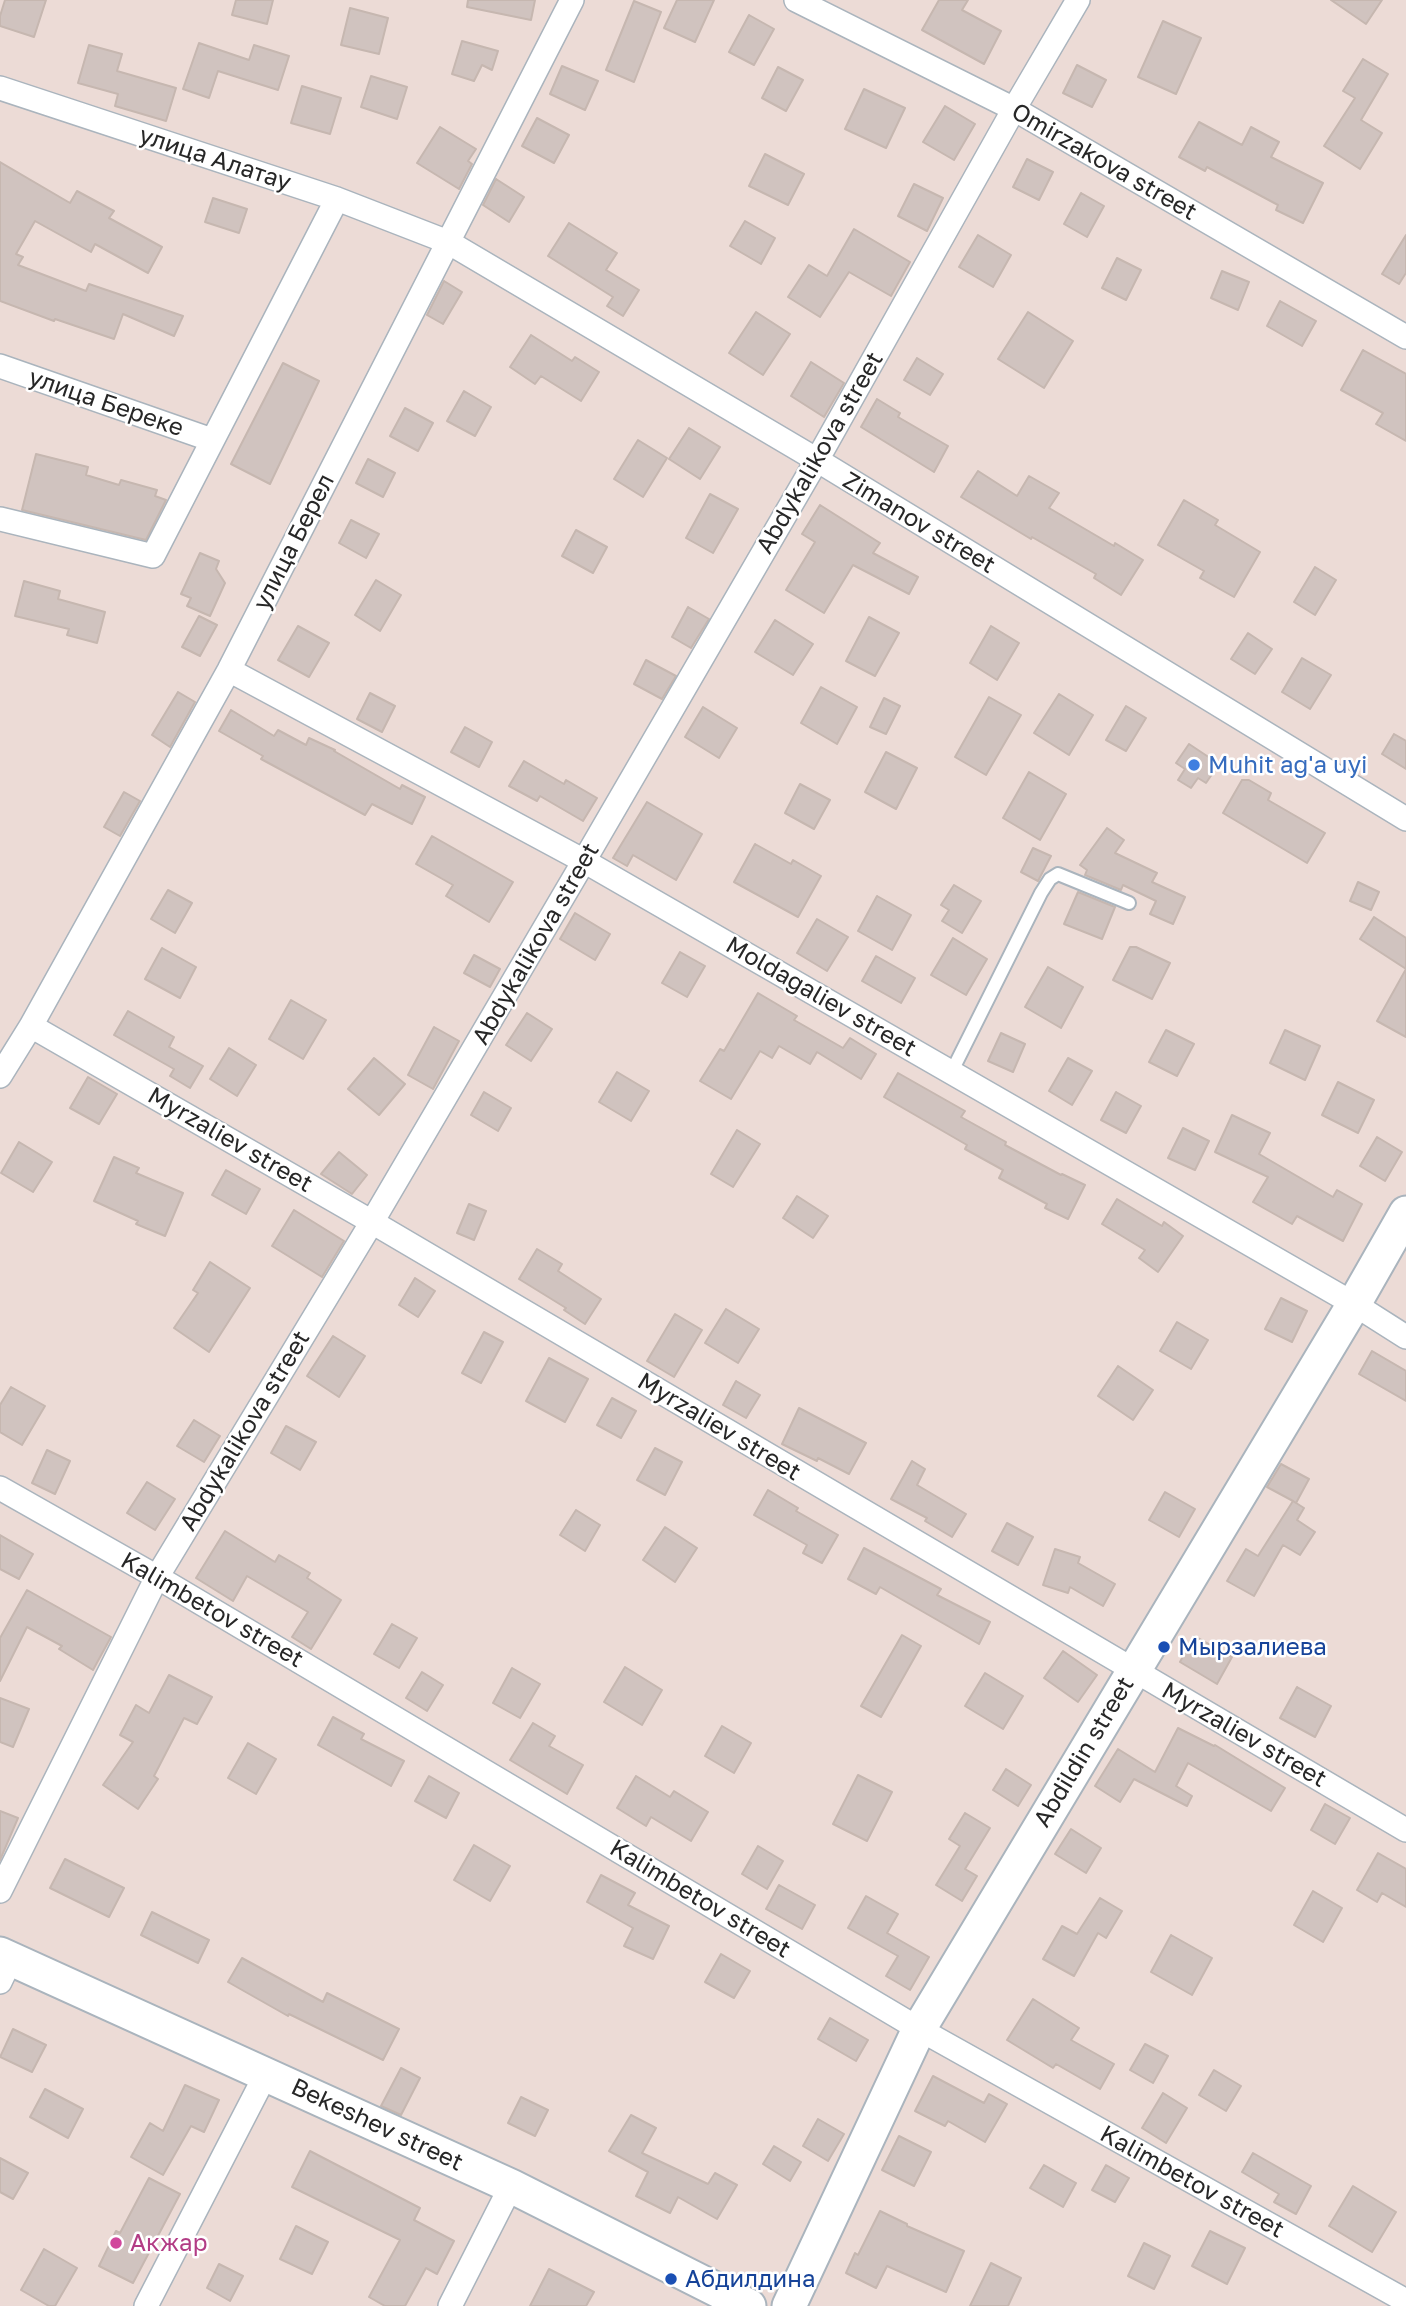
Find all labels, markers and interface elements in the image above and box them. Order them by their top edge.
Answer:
street label: Omirzakova street [1006,97,1202,227]
street label: улица Алатау [135,121,295,197]
street label: Abdykalikova street [750,347,890,559]
street label: улица Береке [25,363,187,443]
street label: Zimanov street [838,466,1000,580]
street label: улица Берел [247,469,341,615]
place label: Muhit ag'a uyi [1208,751,1368,779]
marker: Muhit ag'a uyi [1186,757,1202,773]
street label: Abdykalikova street [466,838,606,1050]
street label: Moldagaliev street [721,931,921,1063]
street label: Myrzaliev street [143,1081,317,1199]
street label: Abdykalikova street [174,1326,316,1536]
street label: Myrzaliev street [632,1367,806,1487]
street label: Kalimbetov street [116,1546,308,1674]
place label: Мырзалиева [1178,1633,1327,1661]
marker: Мырзалиева [1156,1639,1172,1655]
street label: Abdildin street [1028,1672,1140,1832]
street label: Myrzaliev street [1157,1676,1331,1794]
street label: Kalimbetov street [604,1834,796,1964]
street label: Bekeshev street [287,2073,467,2177]
street label: Kalimbetov street [1095,2120,1289,2244]
place label: Акжар [130,2229,207,2257]
marker: Акжар [108,2235,124,2251]
place label: Абдилдина [685,2265,815,2293]
marker: Абдилдина [663,2271,679,2287]

